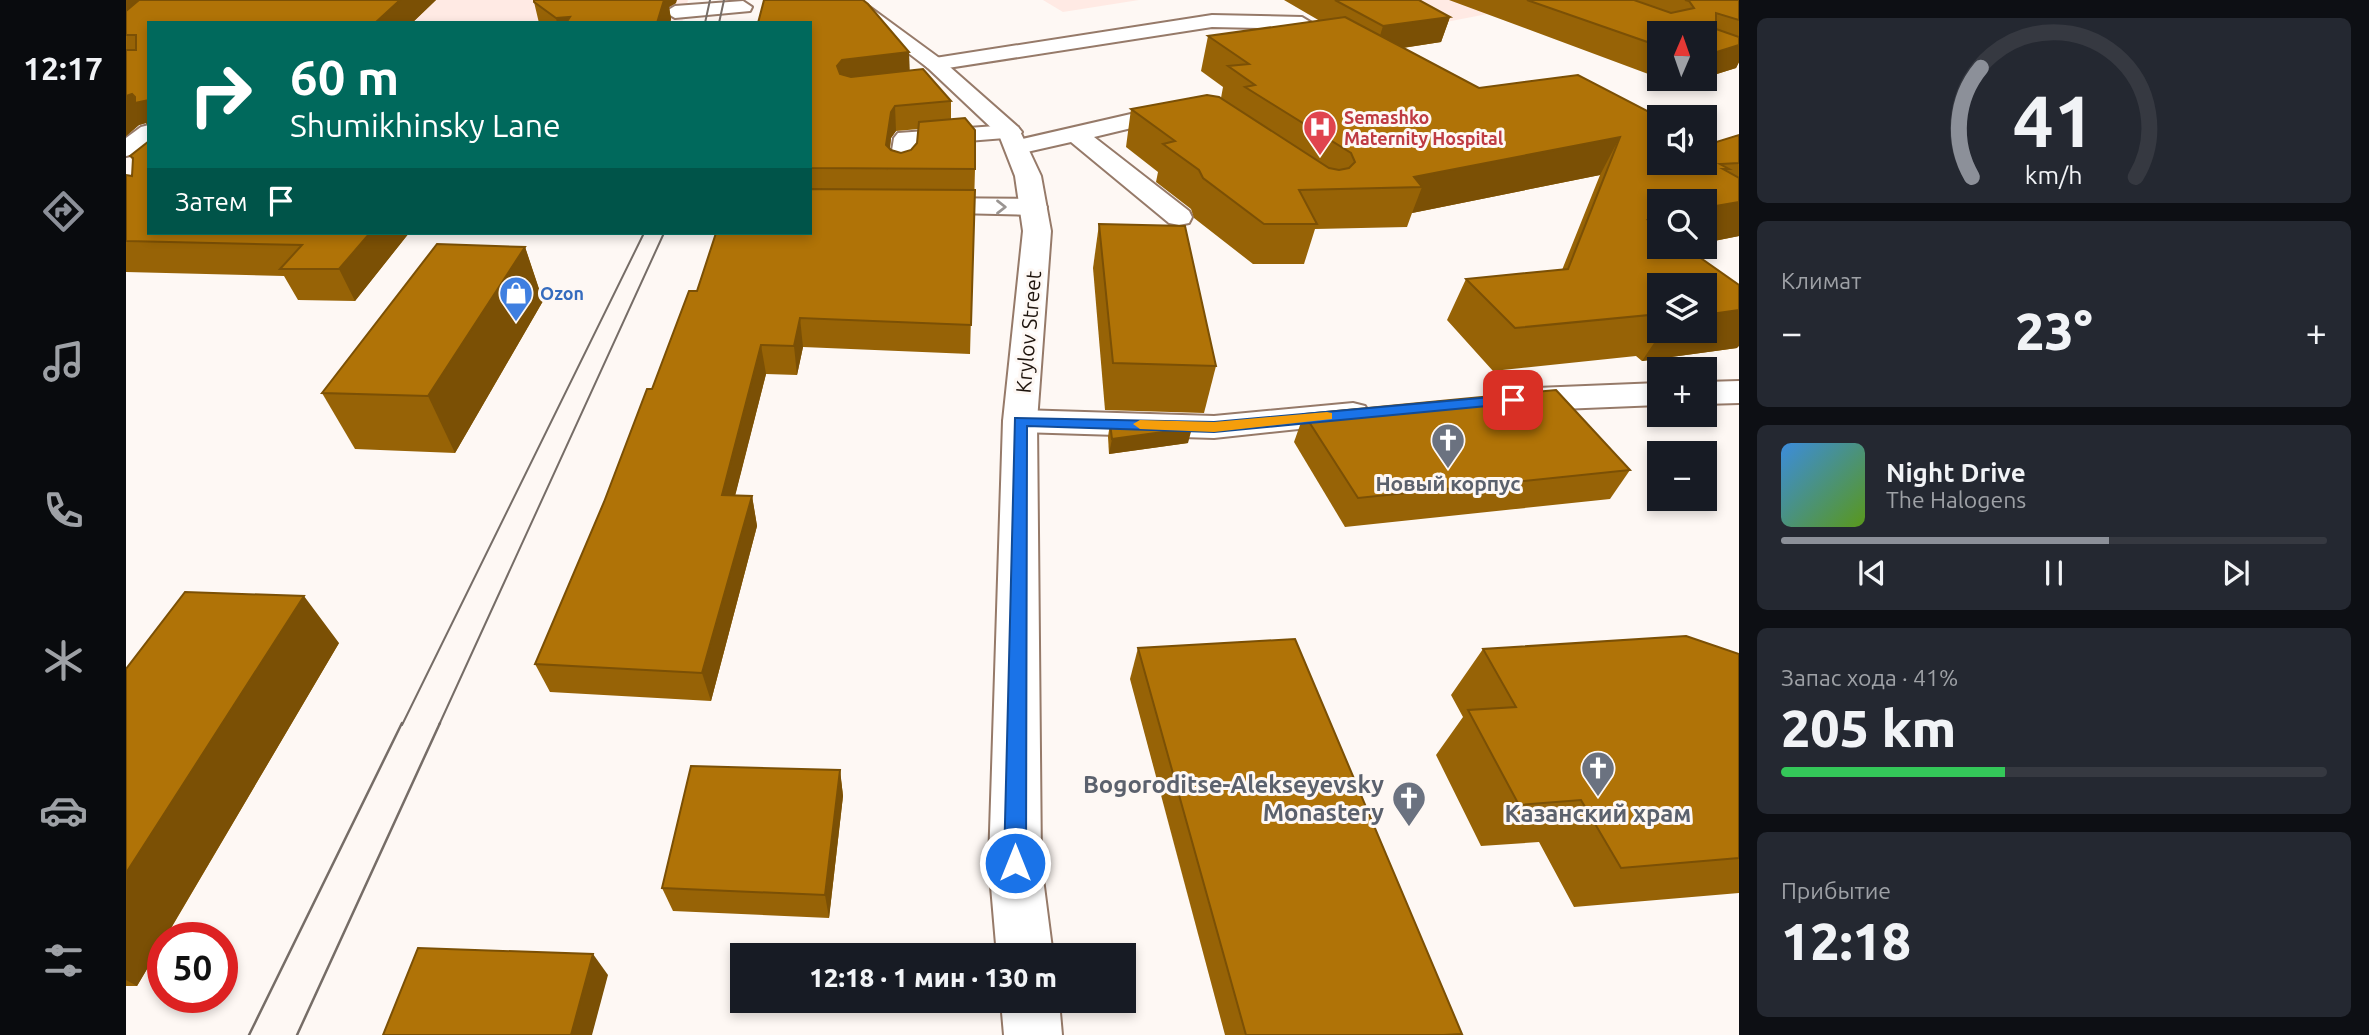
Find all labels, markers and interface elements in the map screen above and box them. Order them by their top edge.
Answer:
north arrow [1647,21,1717,91]
map controls [1647,21,1717,511]
icon: right [175,49,266,140]
text: 60 m [290,49,399,104]
text: 12:17 [23,50,103,86]
text: 41 [2013,79,2095,161]
button: sound [1647,105,1717,175]
text: Shumikhinsky Lane [290,107,561,143]
place label: Semashko Maternity Hospital [1344,107,1504,148]
hospital icon: Semashko Maternity Hospital [1301,108,1339,157]
text: km/h [2025,161,2083,189]
icon: arrive [262,182,300,220]
icon: directions [39,187,88,236]
text: Затем [175,187,248,216]
button: search [1647,189,1717,259]
one-way arrow [996,199,1007,215]
text: Климат [1781,268,1861,293]
street label: Krylov Street [1011,270,1045,394]
button: layers [1647,273,1717,343]
shop icon: Ozon [497,274,535,323]
place label: Ozon [540,283,584,303]
text: 23° [2015,302,2093,360]
text: − [1781,311,1802,353]
text: + [2306,311,2327,353]
icon: music [39,337,88,386]
button: + [1647,357,1717,427]
pin [1483,370,1543,430]
icon: arrive [1494,381,1532,419]
church icon: Новый корпус [1429,421,1467,470]
button: − [1647,441,1717,511]
text: Night Drive [1886,458,2026,487]
place label: Новый корпус [1375,471,1521,495]
icon: phone [39,486,88,535]
text: The Halogens [1886,487,2026,512]
icon: previous [1853,554,1891,592]
icon: pause [2035,554,2073,592]
icon: next [2217,554,2255,592]
icon: climate [39,636,88,685]
text: Запас хода · 41% [1781,665,1958,690]
text: 205 km [1781,699,1956,757]
church icon: Казанский храм [1579,749,1617,798]
place label: Bogoroditse-Alekseyevsky Monastery [1083,771,1384,826]
church icon: Bogoroditse-Alekseyevsky Monastery [1390,779,1428,828]
icon: car [39,786,88,835]
place label: Казанский храм [1505,800,1691,827]
position arrow [978,826,1052,900]
text: Прибытие [1781,878,1891,903]
text: 12:18 [1781,912,1911,970]
speed limit sign: 50 [147,922,238,1013]
icon: filters [39,936,88,985]
text: 12:18 · 1 мин · 130 m [809,963,1057,992]

